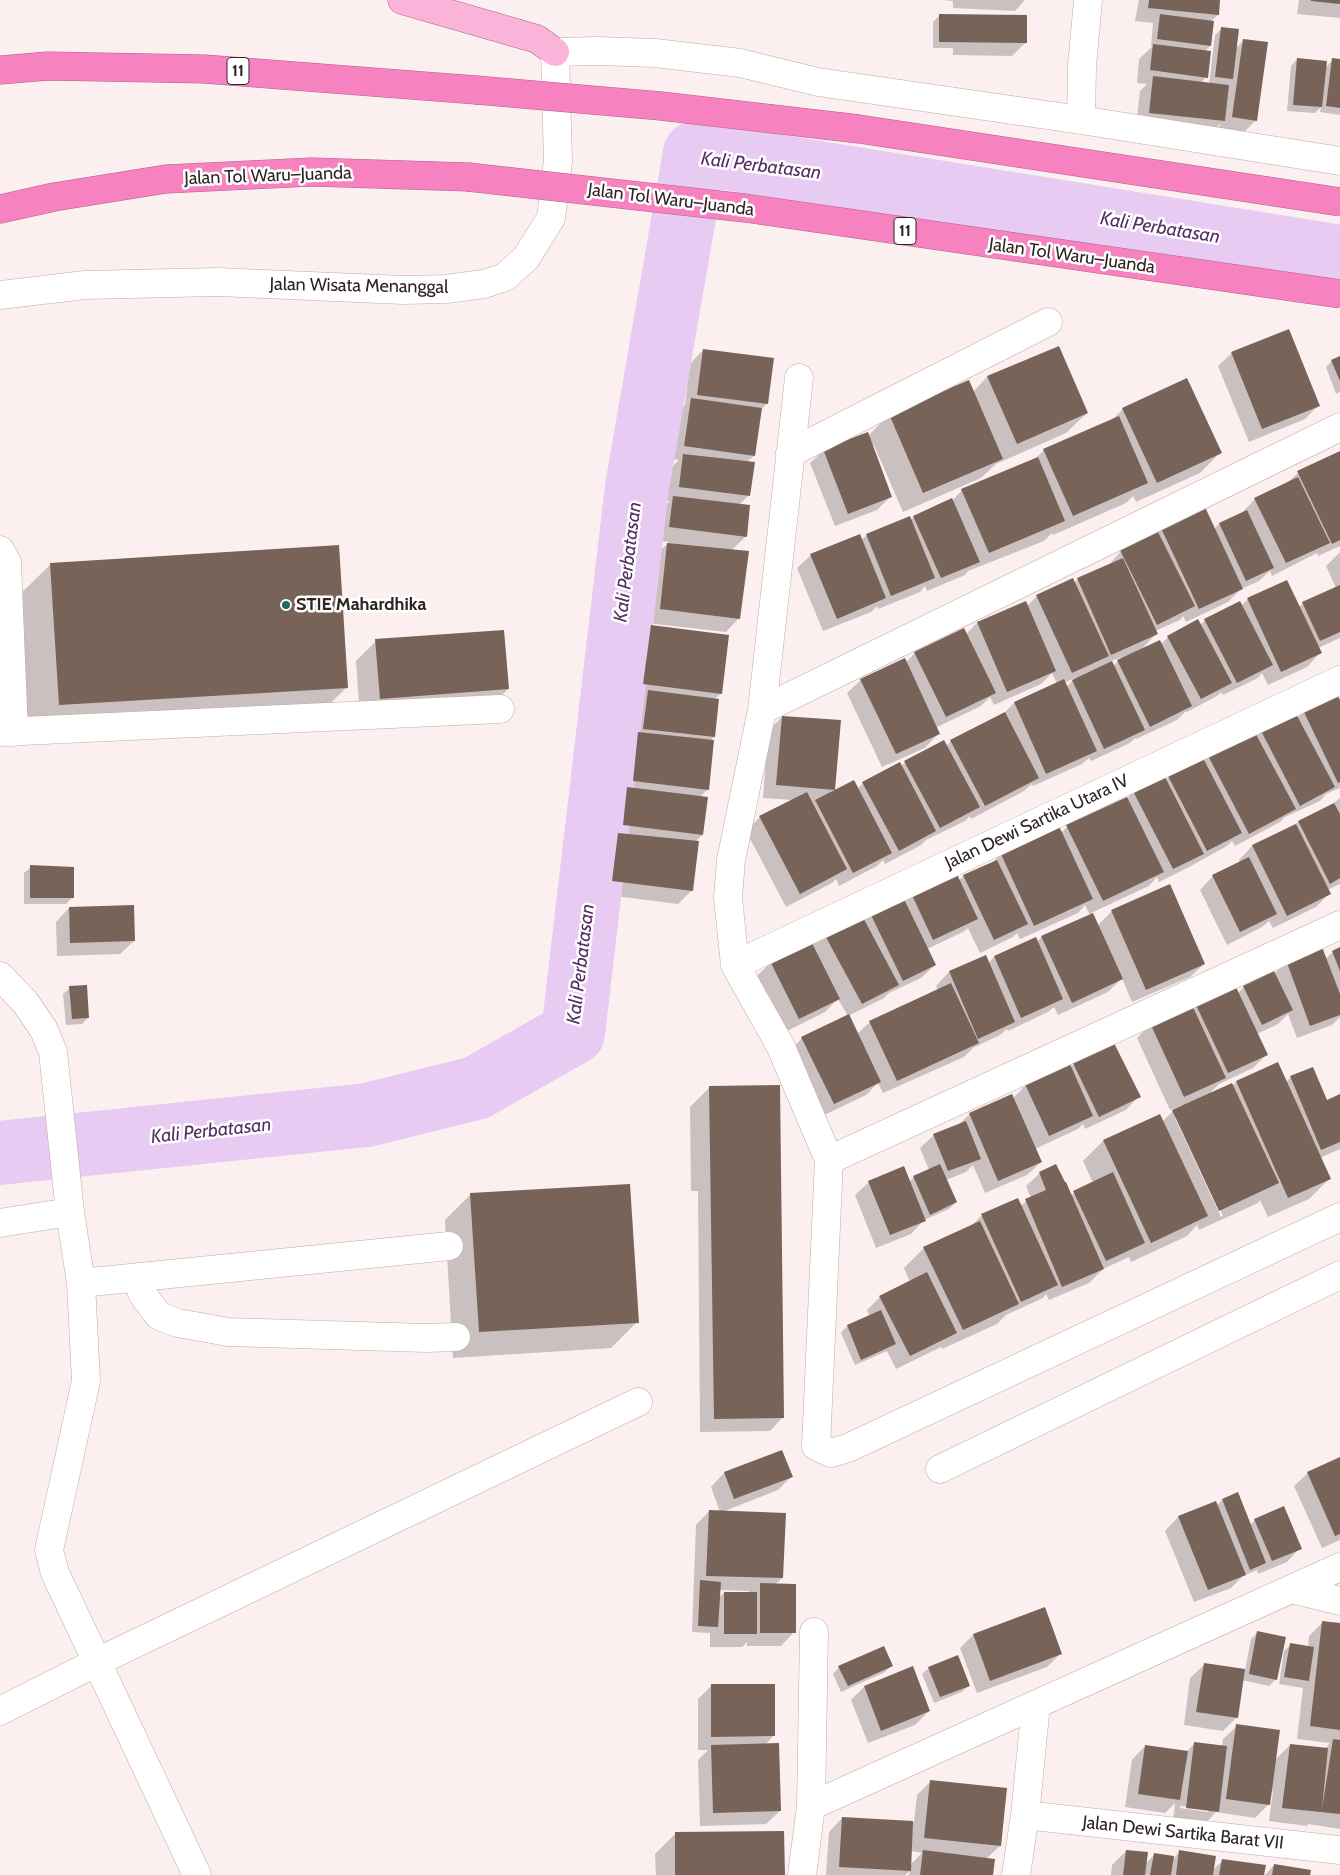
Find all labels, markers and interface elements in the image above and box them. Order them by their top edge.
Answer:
road number: 11 [227,58,249,84]
water label: Kali Perbatasan [700,147,822,185]
street label: Jalan Tol Waru–Juanda [184,162,352,190]
street label: Jalan Tol Waru–Juanda [587,179,755,221]
water label: Kali Perbatasan [1099,207,1221,249]
road number: 11 [894,218,916,245]
street label: Jalan Tol Waru–Juanda [988,234,1156,278]
street label: Jalan Wisata Menanggal [269,274,449,298]
water label: Kali Perbatasan [609,501,647,623]
place label: STIE Mahardhika [296,594,426,616]
marker: STIE Mahardhika [280,599,292,611]
street label: Jalan Dewi Sartika Utara IV [942,770,1132,874]
water label: Kali Perbatasan [562,903,600,1025]
water label: Kali Perbatasan [150,1113,272,1149]
street label: Jalan Dewi Sartika Barat VII [1081,1812,1285,1854]

